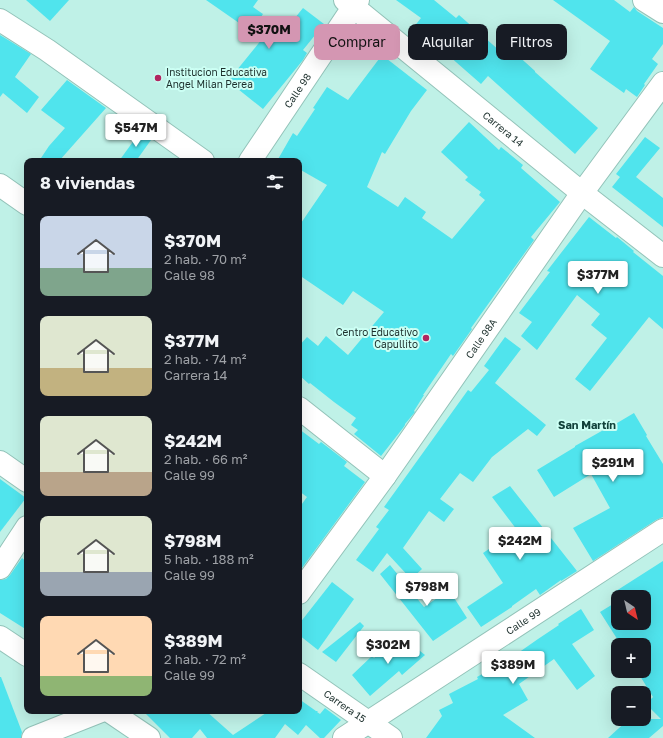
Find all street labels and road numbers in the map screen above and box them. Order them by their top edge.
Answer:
street label: Calle 98 [281,71,313,110]
street label: Carrera 14 [480,109,526,149]
street label: Calle 98A [463,316,499,361]
street label: Calle 99 [504,605,543,637]
street label: Carrera 15 [322,687,369,725]

